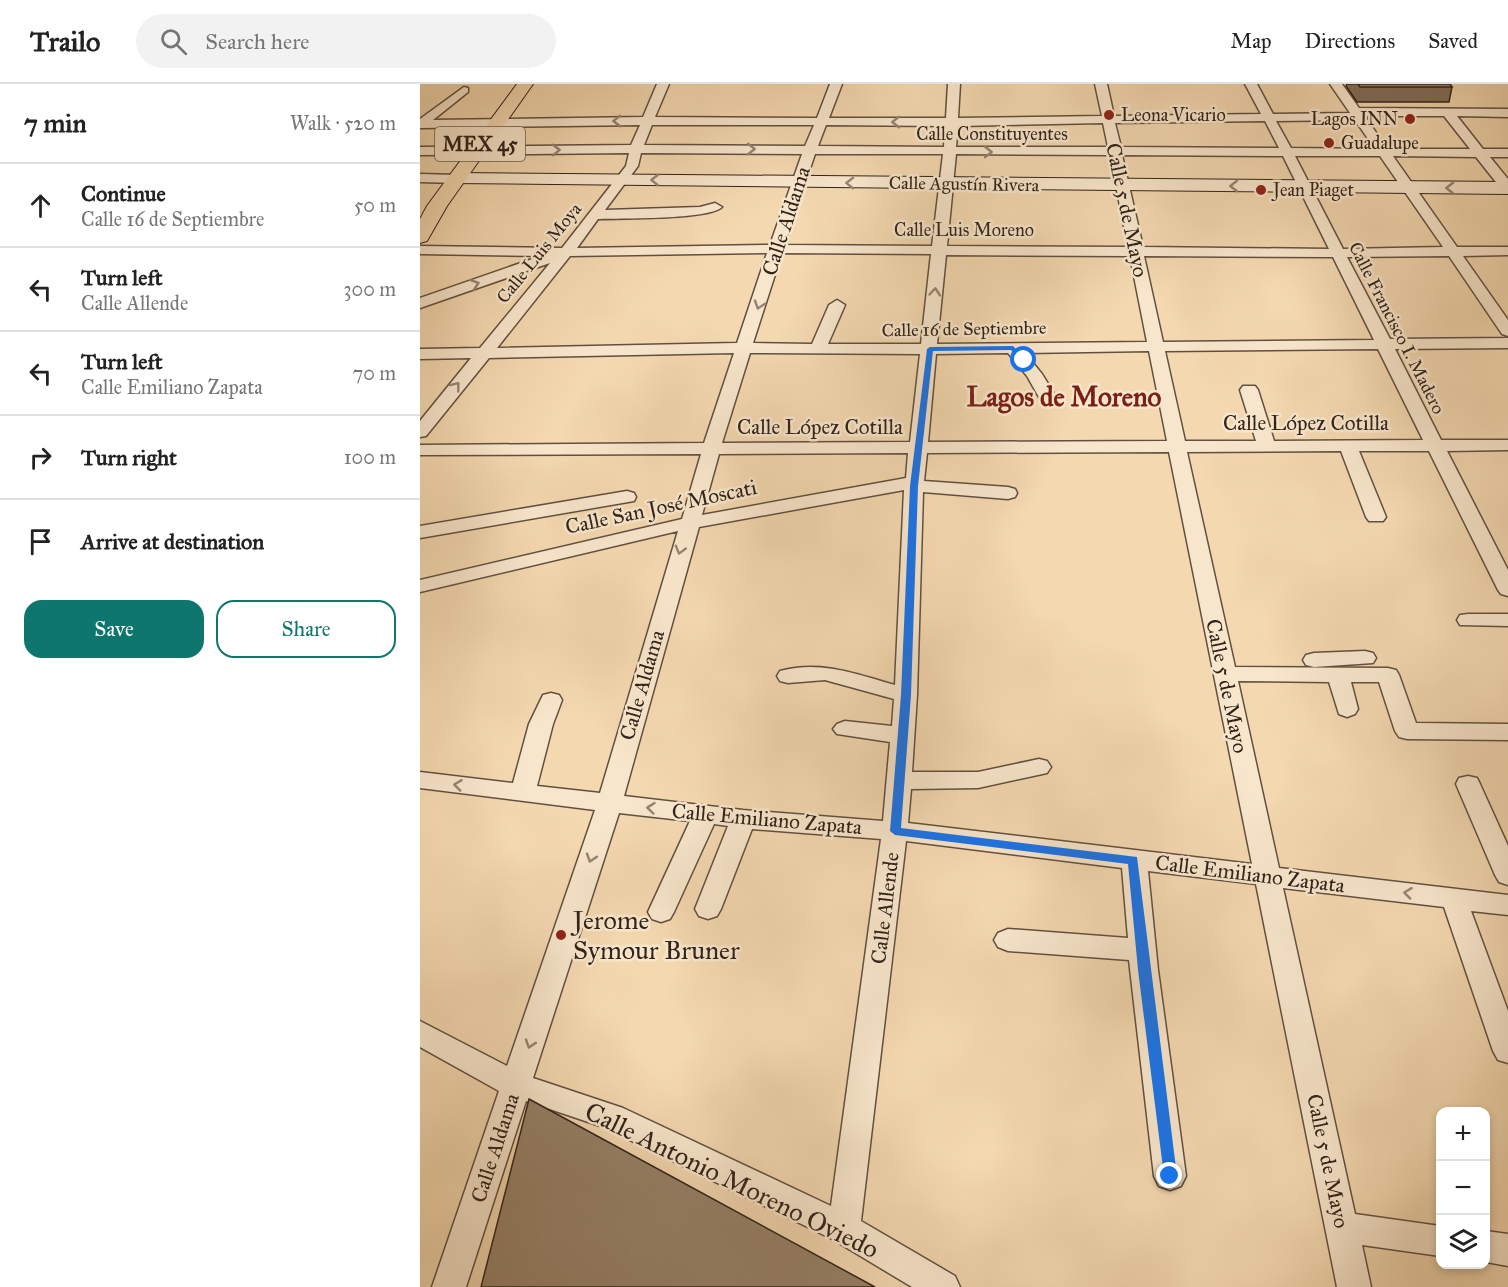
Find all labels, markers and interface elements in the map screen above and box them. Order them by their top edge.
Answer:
search box [136,14,556,68]
text: Trailo [30,24,100,59]
icon: search [157,25,190,58]
text: Search here [205,28,309,55]
text: Map [1231,28,1272,54]
text: Directions [1305,28,1395,54]
text: Saved [1428,28,1478,54]
place label: Leona Vicario [1121,104,1226,126]
text: 7 min [24,107,87,139]
marker: Leona Vicario [1102,108,1116,122]
place label: Lagos INN [1311,108,1398,131]
text: Walk · 520 m [290,111,396,135]
marker: Lagos INN [1403,112,1417,126]
one-way arrow [613,115,622,128]
one-way arrow [892,116,901,128]
street label: Calle Constituyentes [916,123,1068,145]
road number: MEX 45 [435,127,525,161]
place label: Guadalupe [1341,132,1419,154]
marker: Guadalupe [1322,136,1336,150]
street label: Calle 5 de Mayo [1100,141,1154,280]
one-way arrow [746,143,755,155]
one-way arrow [551,144,560,156]
one-way arrow [983,146,992,158]
street label: Calle Aldama [756,163,816,279]
street label: Calle Agustín Rivera [889,172,1040,197]
one-way arrow [650,174,659,186]
one-way arrow [845,177,854,189]
place label: Jean Piaget [1271,179,1354,202]
text: Continue [81,180,166,207]
one-way arrow [1229,180,1238,192]
one-way arrow [1445,182,1454,194]
marker: Jean Piaget [1254,183,1268,197]
icon: ahead [24,189,57,222]
text: 50 m [354,193,396,217]
street label: Calle Luis Moya [492,198,586,308]
text: Calle 16 de Septiembre [81,207,264,231]
street label: Calle Luis Moreno [894,219,1034,241]
street label: Calle Francisco I. Madero [1344,238,1450,418]
text: Turn left [81,264,163,291]
icon: left [24,273,57,306]
text: 300 m [344,277,396,301]
one-way arrow [469,278,480,291]
one-way arrow [928,287,941,296]
text: Calle Allende [81,291,188,315]
one-way arrow [754,299,767,310]
street label: Calle 16 de Septiembre [881,317,1047,341]
route start [1010,346,1036,372]
text: Turn left [81,348,163,375]
icon: left [24,357,57,390]
text: 70 m [353,361,396,385]
text: Calle Emiliano Zapata [81,375,263,399]
district label: Lagos de Moreno [967,380,1162,414]
one-way arrow [449,382,460,393]
street label: Calle López Cotilla [1223,410,1389,436]
street label: Calle López Cotilla [737,414,903,440]
icon: right [24,441,57,474]
text: Turn right [81,444,177,471]
text: 100 m [344,445,396,469]
street label: Calle San José Moscati [563,474,759,540]
icon: arrive [24,525,57,558]
text: Arrive at destination [81,528,264,555]
one-way arrow [675,545,688,555]
button: Save [24,600,204,658]
button: Share [216,600,396,658]
street label: Calle 5 de Mayo [1200,617,1254,756]
street label: Calle Aldama [614,627,670,743]
one-way arrow [453,779,462,791]
street label: Calle Emiliano Zapata [671,798,863,840]
one-way arrow [647,802,656,815]
street label: Calle Emiliano Zapata [1154,849,1346,899]
street label: Calle Allende [865,850,905,965]
one-way arrow [585,852,598,863]
one-way arrow [1404,888,1413,900]
place label: Jerome Symour Bruner [570,904,740,966]
marker: Jerome Symour Bruner [554,928,568,942]
one-way arrow [525,1038,537,1049]
street label: Calle Aldama [465,1090,525,1206]
street label: Calle 5 de Mayo [1301,1092,1355,1231]
street label: Calle Antonio Moreno Oviedo [580,1095,884,1265]
map controls [1436,1107,1490,1269]
button: + [1436,1107,1490,1161]
button: − [1436,1161,1490,1215]
route end [1156,1162,1182,1188]
button: layers [1436,1215,1490,1269]

